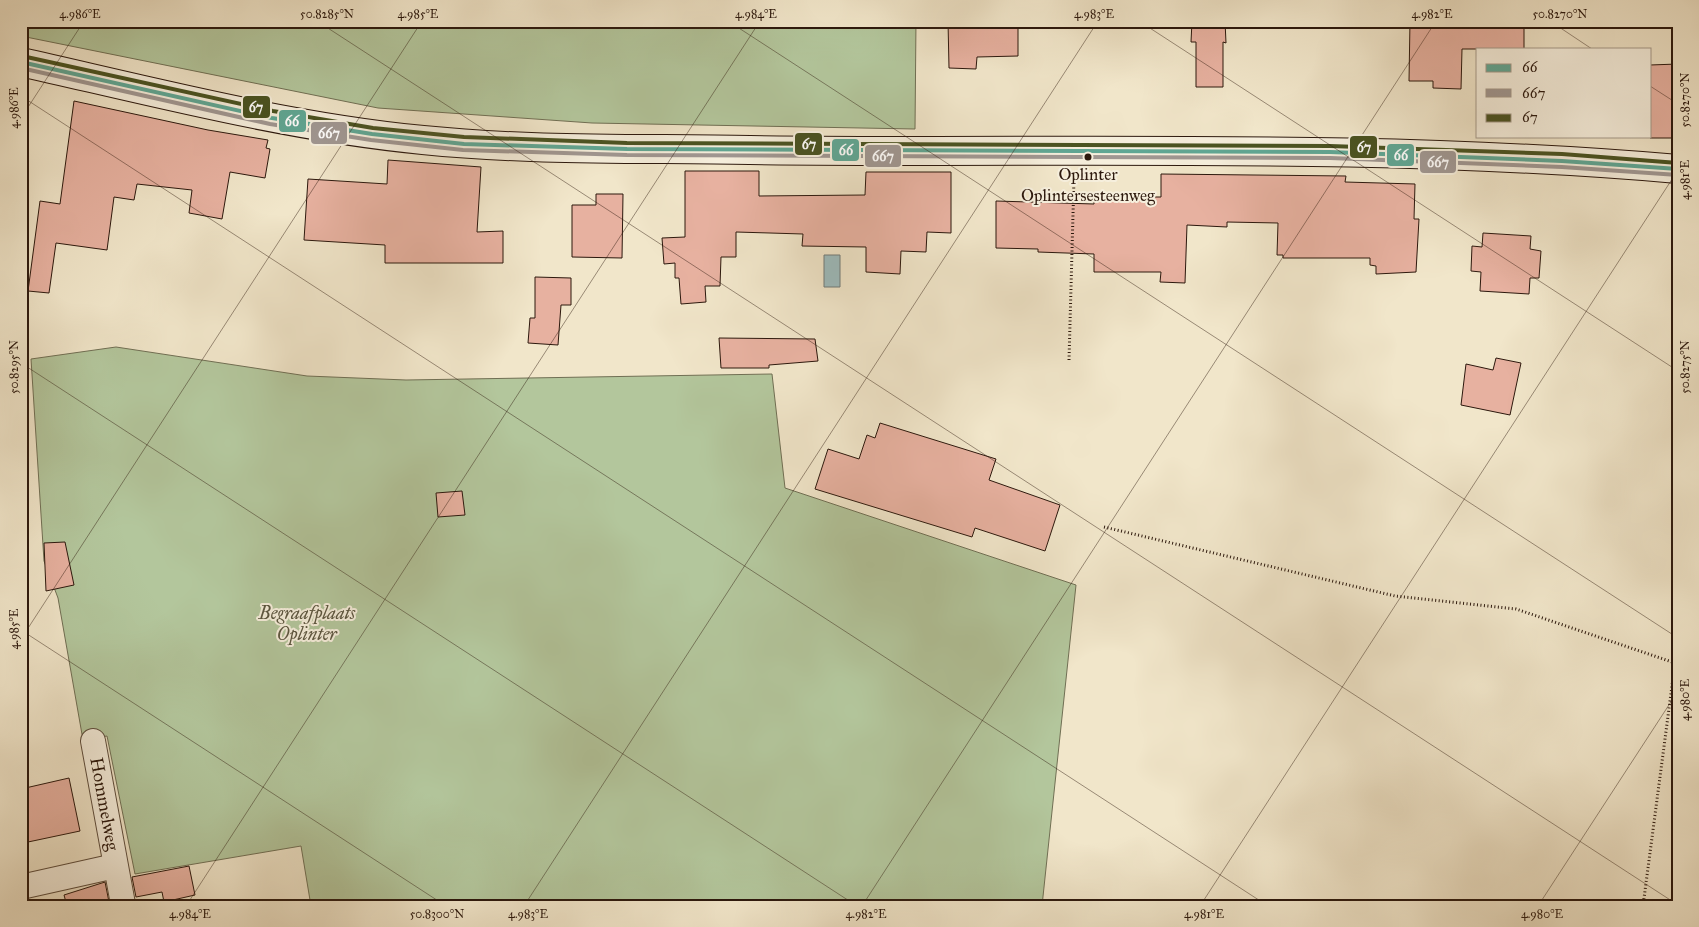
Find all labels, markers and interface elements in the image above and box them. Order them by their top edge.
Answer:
text: 4.986°E [59,7,101,21]
text: 50.8285°N [300,7,354,21]
text: 4.985°E [398,7,439,21]
text: 4.984°E [735,7,777,21]
text: 4.983°E [1074,7,1114,21]
text: 4.982°E [1411,7,1453,21]
text: 50.8270°N [1533,7,1587,21]
legend [1476,48,1652,138]
text: 66 [1522,58,1539,76]
text: 50.8270°N [1678,73,1692,127]
text: 667 [1522,84,1545,102]
text: 4.986°E [7,87,21,129]
line badge: 67 [242,95,271,119]
text: 67 [249,99,264,116]
text: 67 [1522,108,1538,126]
line badge: 66 [278,109,307,133]
text: 66 [285,113,300,130]
line badge: 667 [310,121,348,145]
text: 667 [318,125,340,142]
line badge: 67 [794,132,823,156]
line badge: 67 [1349,135,1378,159]
text: 67 [802,136,817,153]
line badge: 66 [831,138,860,162]
text: 67 [1357,139,1372,156]
text: 66 [839,142,854,159]
line badge: 66 [1386,143,1415,167]
line badge: 667 [864,144,902,168]
text: 66 [1394,147,1409,164]
text: 667 [872,148,894,165]
line badge: 667 [1419,150,1457,174]
marker: Oplinter Oplintersesteenweg [1083,152,1093,162]
text: 667 [1427,154,1449,171]
text: 4.981°E [1678,160,1692,200]
place label: Oplinter Oplintersesteenweg [1021,164,1155,206]
text: 50.8295°N [7,340,21,394]
text: 50.8275°N [1678,340,1692,394]
park label: Begraafplaats Oplinter [258,602,356,646]
text: 4.985°E [7,608,21,649]
text: 4.980°E [1678,679,1692,721]
street label: Hommelweg [85,755,124,853]
text: 4.984°E [169,907,211,921]
text: 50.8300°N [410,907,464,921]
text: 4.983°E [508,907,548,921]
text: 4.982°E [845,907,887,921]
text: 4.981°E [1184,907,1224,921]
text: 4.980°E [1521,907,1564,921]

